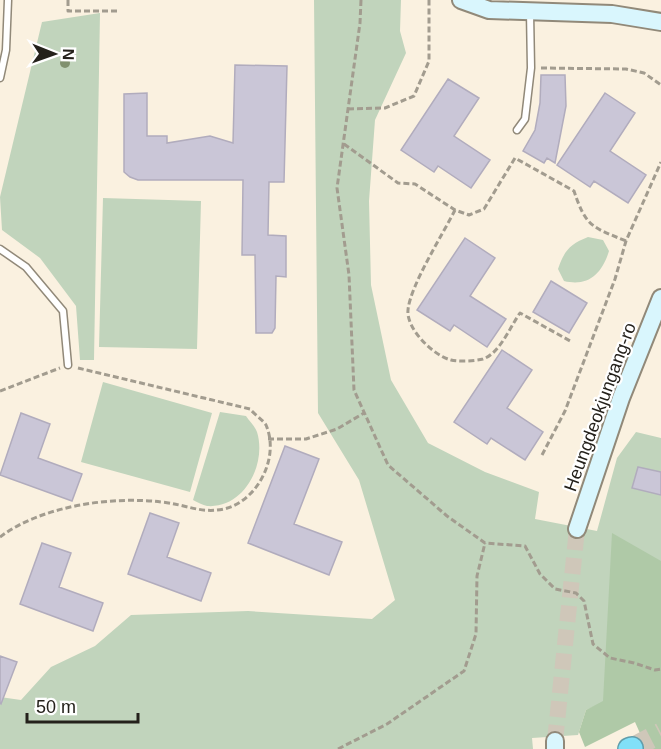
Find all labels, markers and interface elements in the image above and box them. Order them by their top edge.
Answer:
north arrow [24,24,84,84]
text: N [60,48,77,60]
street label: Heungdeokjungang-ro [560,320,640,494]
scale bar [27,686,138,724]
text: 50 m [36,697,76,717]

